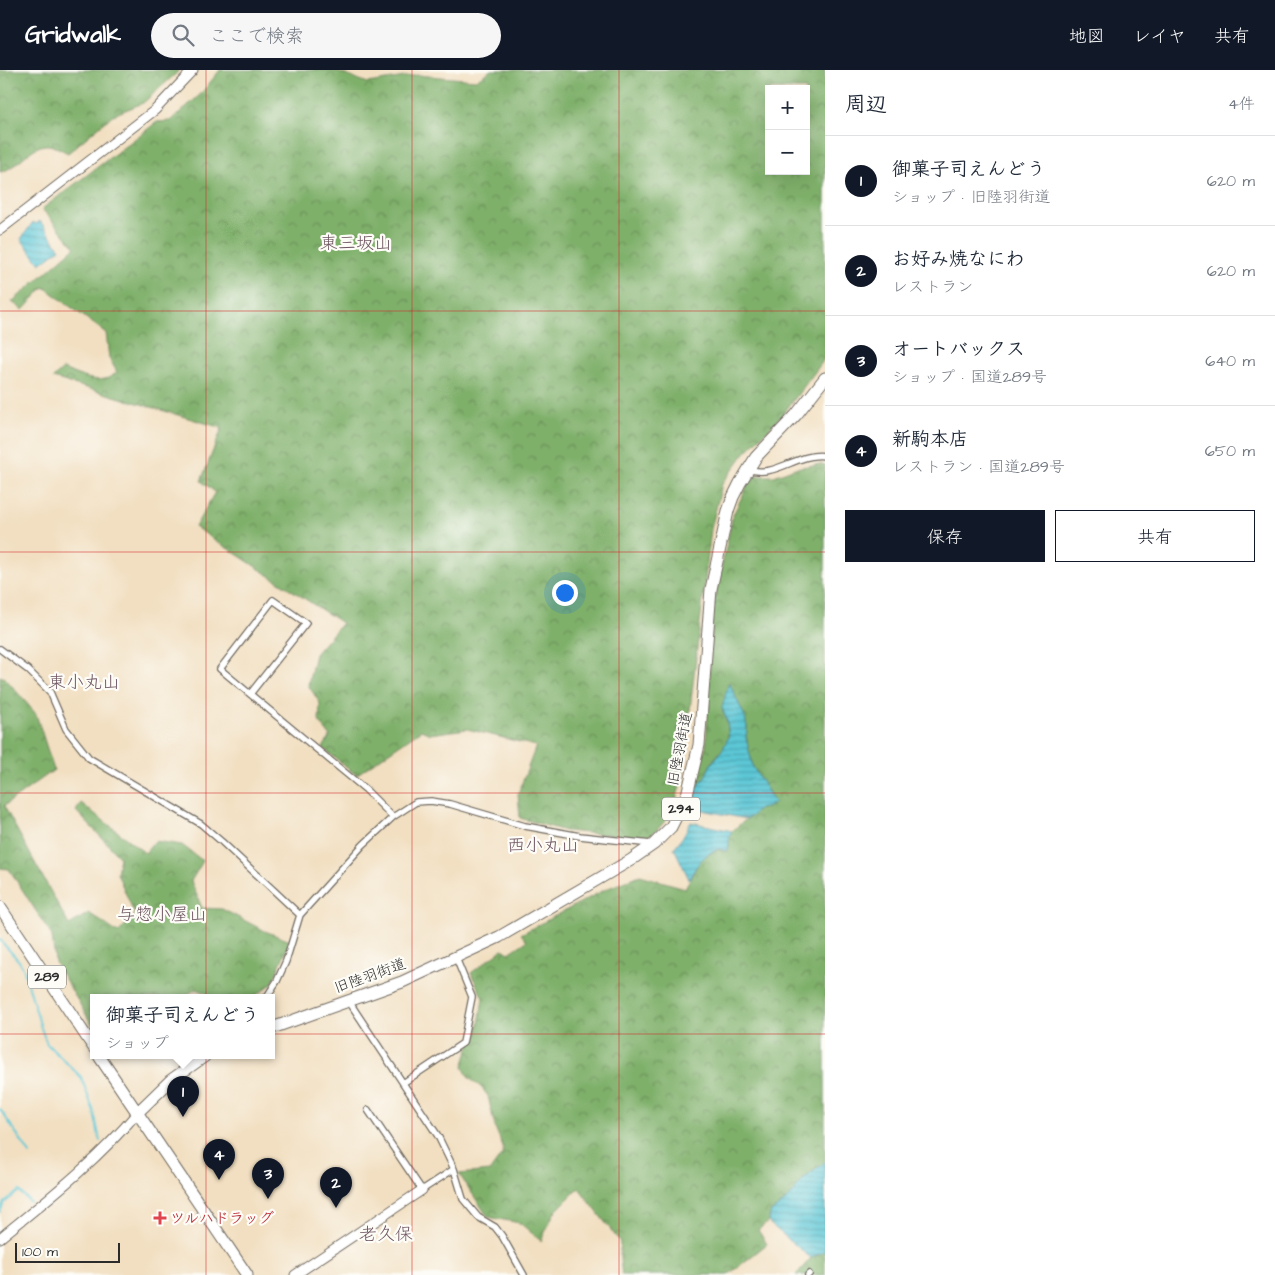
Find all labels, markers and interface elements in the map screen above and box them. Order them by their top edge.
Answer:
search box [151,13,501,58]
text: Gridwalk [25,18,121,52]
icon: search [169,21,197,49]
text: ここで検索 [209,23,304,50]
text: 地図 [1069,24,1105,49]
text: レイヤ [1133,24,1186,49]
text: 共有 [1214,24,1250,49]
map controls [765,85,810,175]
button: + [765,85,810,130]
text: 周辺 [845,90,887,119]
text: 4件 [1228,93,1255,115]
button: − [765,130,810,175]
text: 御菓子司えんどう [892,156,1046,183]
text: 1 [860,170,862,192]
text: 620 m [1207,170,1255,192]
text: ショップ · 旧陸羽街道 [892,186,1050,208]
district label: 東三坂山 [320,231,392,256]
text: お好み焼なにわ [892,246,1025,273]
text: 2 [856,260,866,282]
text: 620 m [1207,260,1255,282]
text: レストラン [892,276,973,298]
text: オートバックス [892,336,1025,363]
text: 3 [857,350,865,372]
text: 640 m [1205,350,1255,372]
text: ショップ · 国道289号 [892,366,1047,388]
text: 新駒本店 [892,426,968,453]
text: 4 [856,440,866,462]
text: 650 m [1205,440,1255,462]
text: レストラン · 国道289号 [892,456,1065,478]
button: 保存 [845,510,1045,562]
button: 共有 [1055,510,1255,562]
your location [552,580,578,606]
district label: 東小丸山 [48,670,120,695]
street label: 旧陸羽街道 [663,710,697,788]
road number: 294 [662,798,700,821]
district label: 西小丸山 [507,833,579,858]
district label: 与惣小屋山 [117,902,207,927]
street label: 旧陸羽街道 [331,953,409,999]
road number: 289 [28,966,66,989]
popup [90,994,275,1059]
text: 御菓子司えんどう [106,1002,259,1029]
text: ショップ [106,1032,169,1054]
pin: 1 [167,1076,199,1117]
pin: 4 [203,1139,235,1180]
pin: 3 [252,1158,284,1199]
pin: 2 [320,1167,352,1208]
place label: ツルハドラッグ [170,1208,274,1229]
marker: ツルハドラッグ [154,1212,166,1224]
district label: 老久保 [359,1222,413,1247]
scale bar [15,1240,120,1263]
text: 100 m [22,1242,58,1262]

